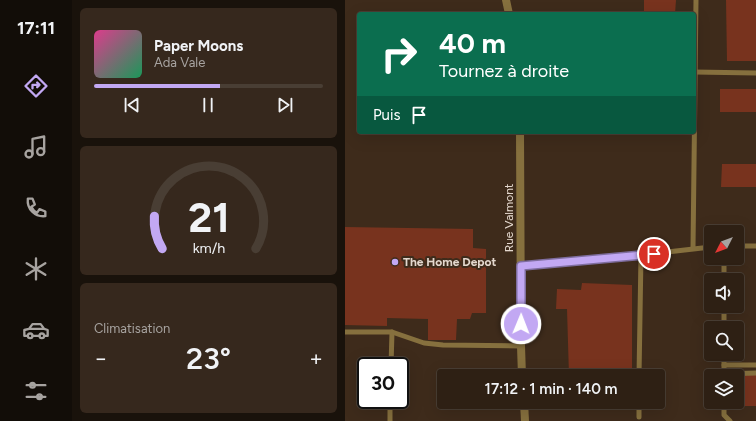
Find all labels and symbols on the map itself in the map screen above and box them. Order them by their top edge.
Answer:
street label: Rue Valmont [502,183,516,252]
north arrow [704,225,744,265]
pin [637,237,671,271]
place label: The Home Depot [403,255,497,269]
marker: The Home Depot [390,257,400,267]
position arrow [500,303,542,345]
speed limit sign: 30 [357,357,409,409]

